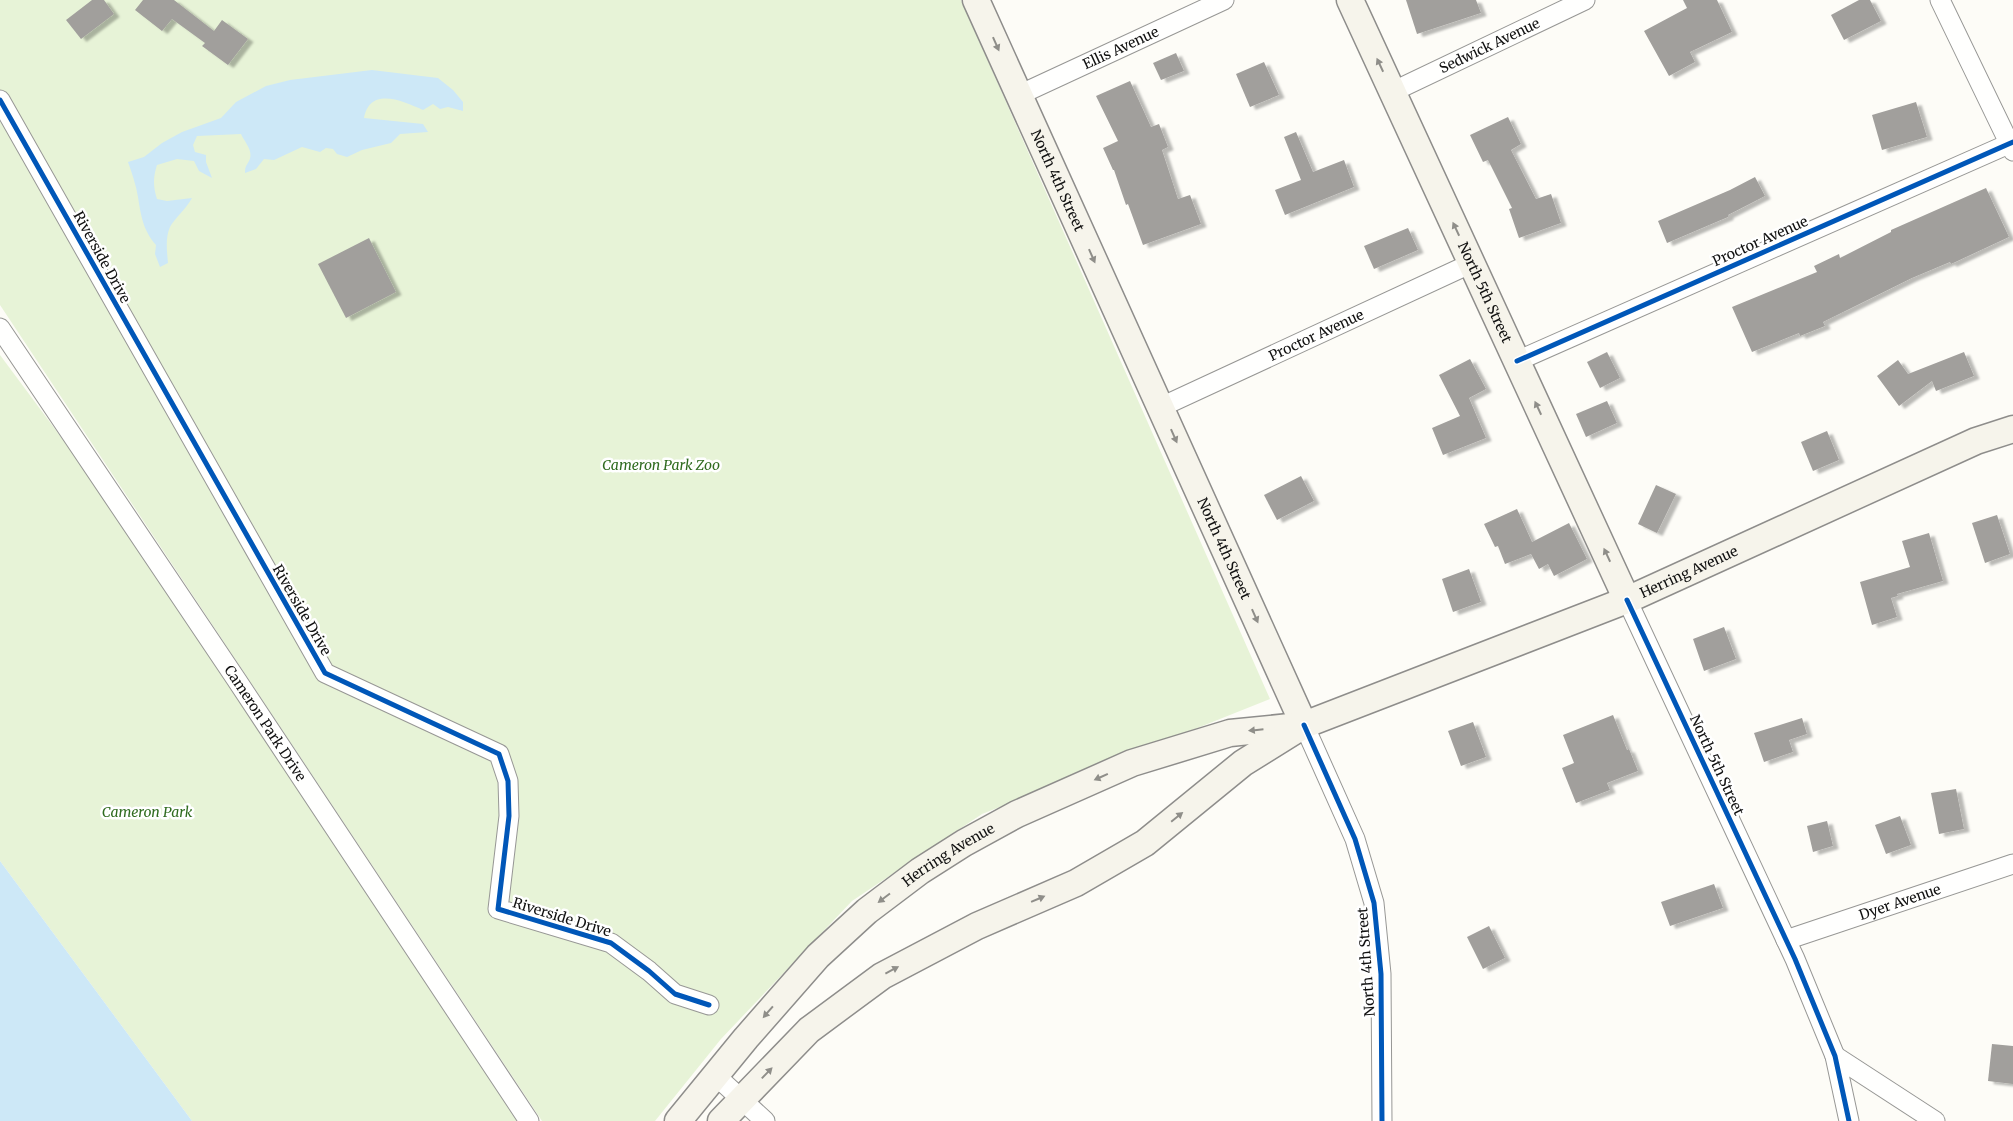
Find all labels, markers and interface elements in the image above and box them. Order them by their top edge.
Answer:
street label: Sedwick Avenue [1436,14,1543,77]
street label: Ellis Avenue [1080,23,1161,73]
one-way arrow [993,37,1001,51]
one-way arrow [1376,58,1384,72]
street label: North 4th Street [1027,127,1089,235]
street label: Riverside Drive [69,208,135,306]
street label: Proctor Avenue [1709,212,1811,270]
one-way arrow [1451,222,1459,236]
street label: North 5th Street [1454,239,1516,346]
one-way arrow [1088,249,1096,263]
street label: Proctor Avenue [1266,305,1367,365]
one-way arrow [1534,401,1542,415]
one-way arrow [1170,429,1178,443]
park label: Cameron Park Zoo [602,456,720,474]
street label: North 4th Street [1193,495,1255,603]
street label: Herring Avenue [1637,542,1741,602]
one-way arrow [1603,548,1611,562]
street label: Riverside Drive [269,561,335,659]
one-way arrow [1251,609,1259,623]
street label: Cameron Park Drive [220,662,310,785]
street label: North 5th Street [1686,712,1748,819]
one-way arrow [1248,726,1264,734]
one-way arrow [1094,773,1108,781]
park label: Cameron Park [102,803,193,821]
one-way arrow [1170,812,1183,823]
street label: Herring Avenue [898,819,998,890]
street label: Dyer Avenue [1857,880,1943,924]
street label: Riverside Drive [511,893,613,941]
one-way arrow [878,893,891,904]
one-way arrow [1031,895,1045,903]
street label: North 4th Street [1353,906,1379,1017]
one-way arrow [885,966,899,974]
one-way arrow [762,1006,774,1018]
one-way arrow [761,1068,773,1080]

